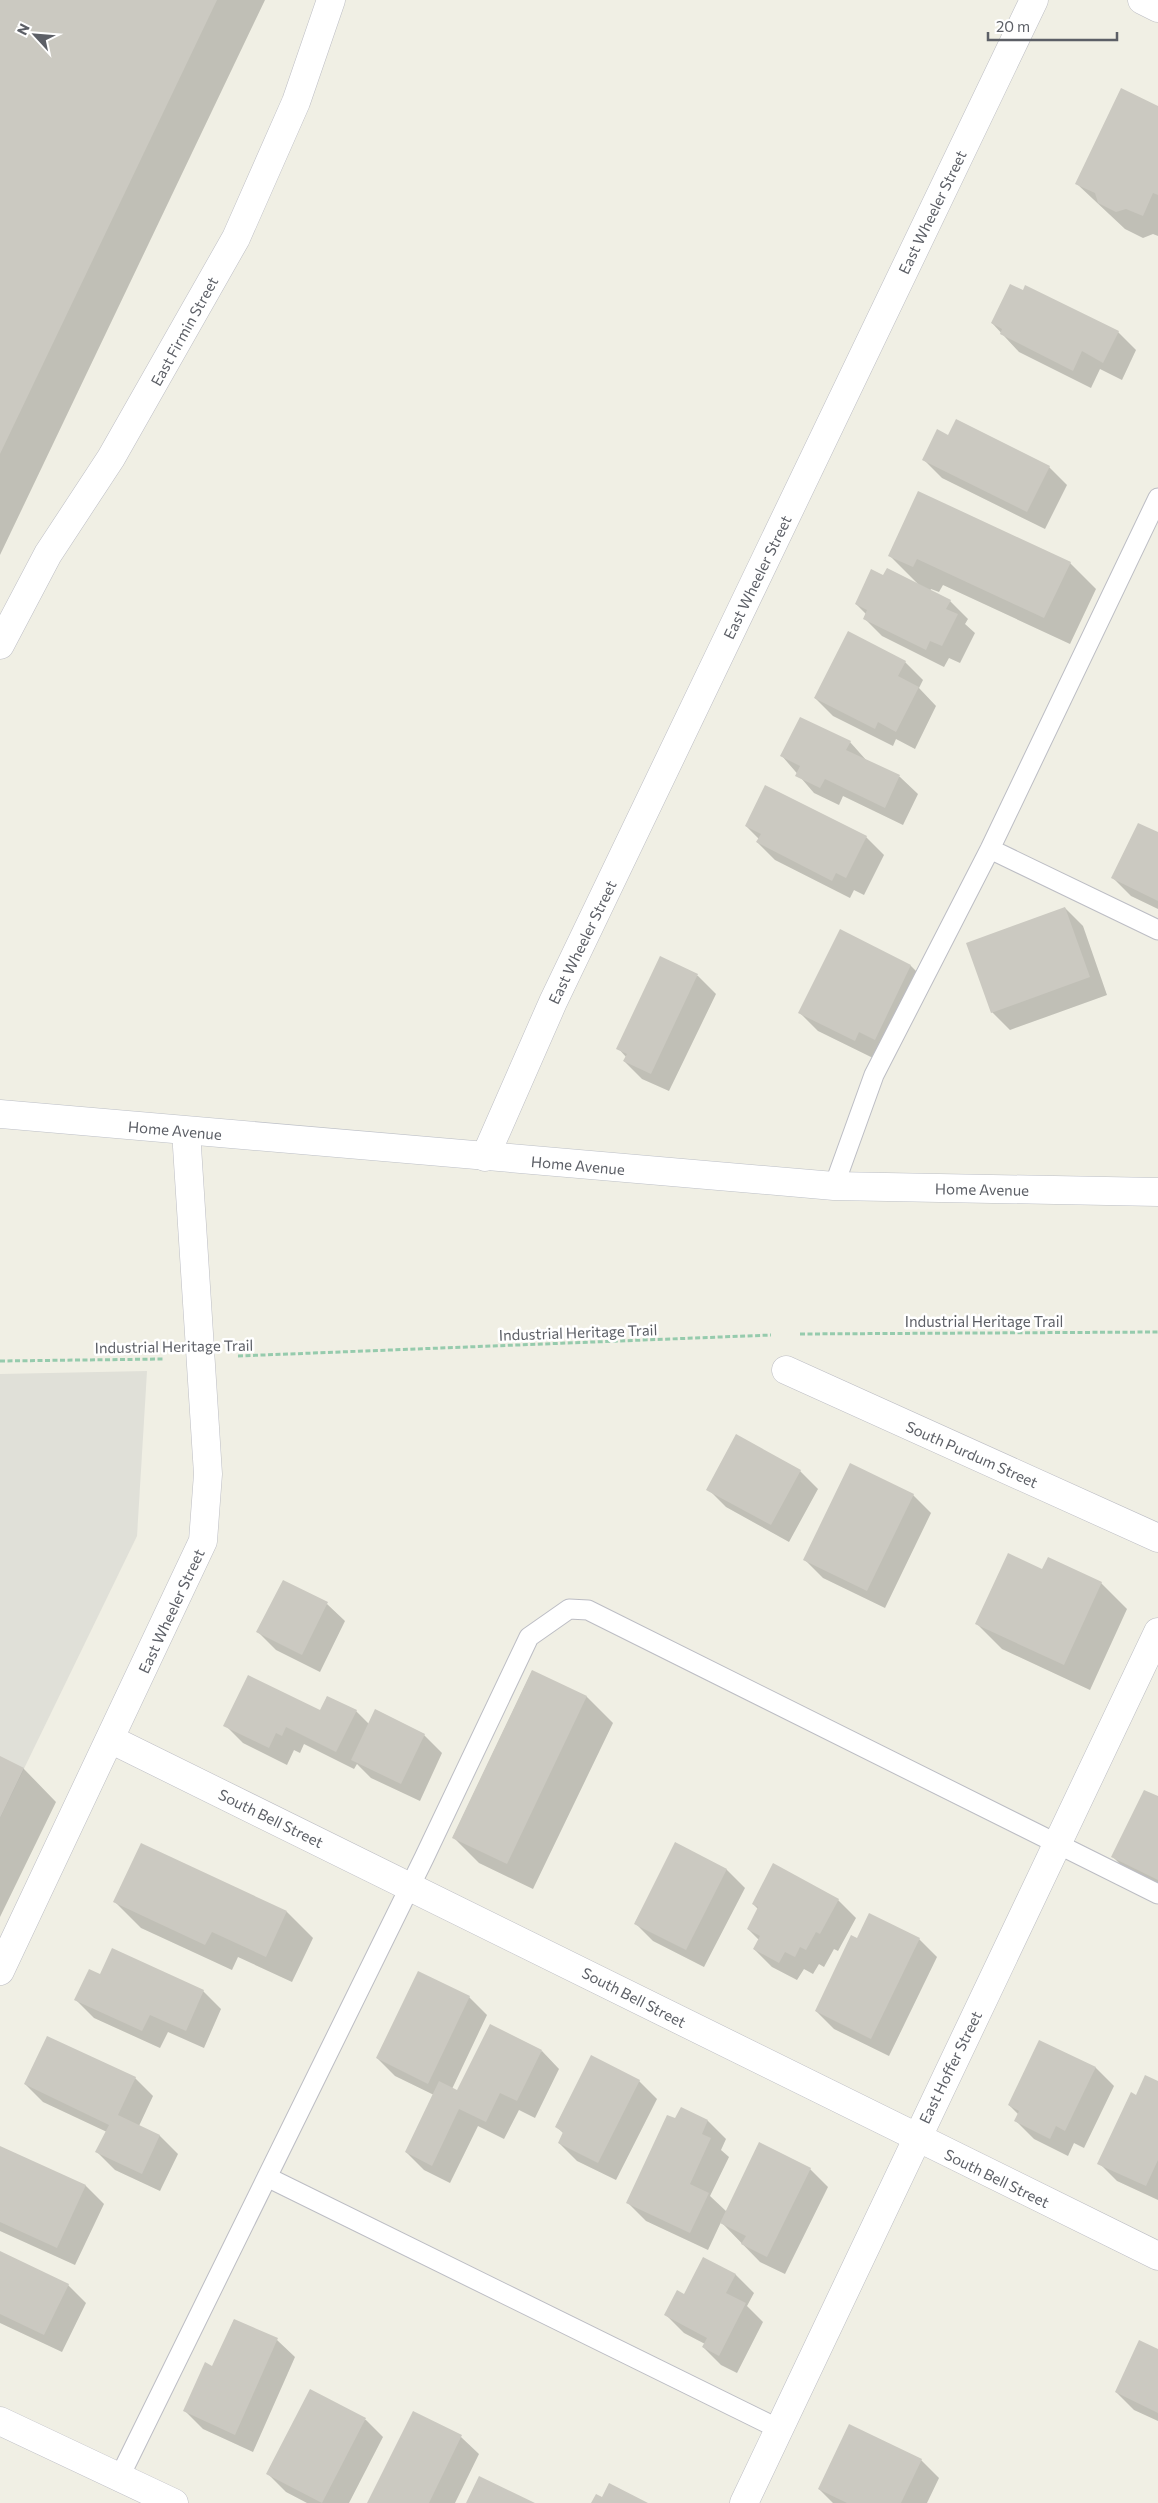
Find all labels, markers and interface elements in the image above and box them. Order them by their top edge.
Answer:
north arrow [10,10,60,60]
scale bar [988,10,1117,42]
text: 20 m [996,17,1030,35]
text: N [13,21,33,38]
street label: East Wheeler Street [894,147,970,277]
street label: East Firmin Street [147,273,221,389]
street label: East Wheeler Street [719,512,795,642]
street label: East Wheeler Street [544,877,620,1007]
street label: Home Avenue [127,1117,223,1143]
street label: Home Avenue [530,1152,626,1178]
street label: Home Avenue [935,1179,1029,1199]
street label: Industrial Heritage Trail [905,1312,1063,1330]
street label: Industrial Heritage Trail [498,1320,658,1344]
street label: Industrial Heritage Trail [95,1336,253,1356]
street label: South Purdum Street [903,1417,1041,1491]
street label: East Wheeler Street [134,1546,208,1676]
street label: South Bell Street [216,1785,326,1851]
street label: South Bell Street [579,1963,689,2031]
street label: East Hoffer Street [915,2008,985,2126]
street label: South Bell Street [942,2145,1052,2211]

